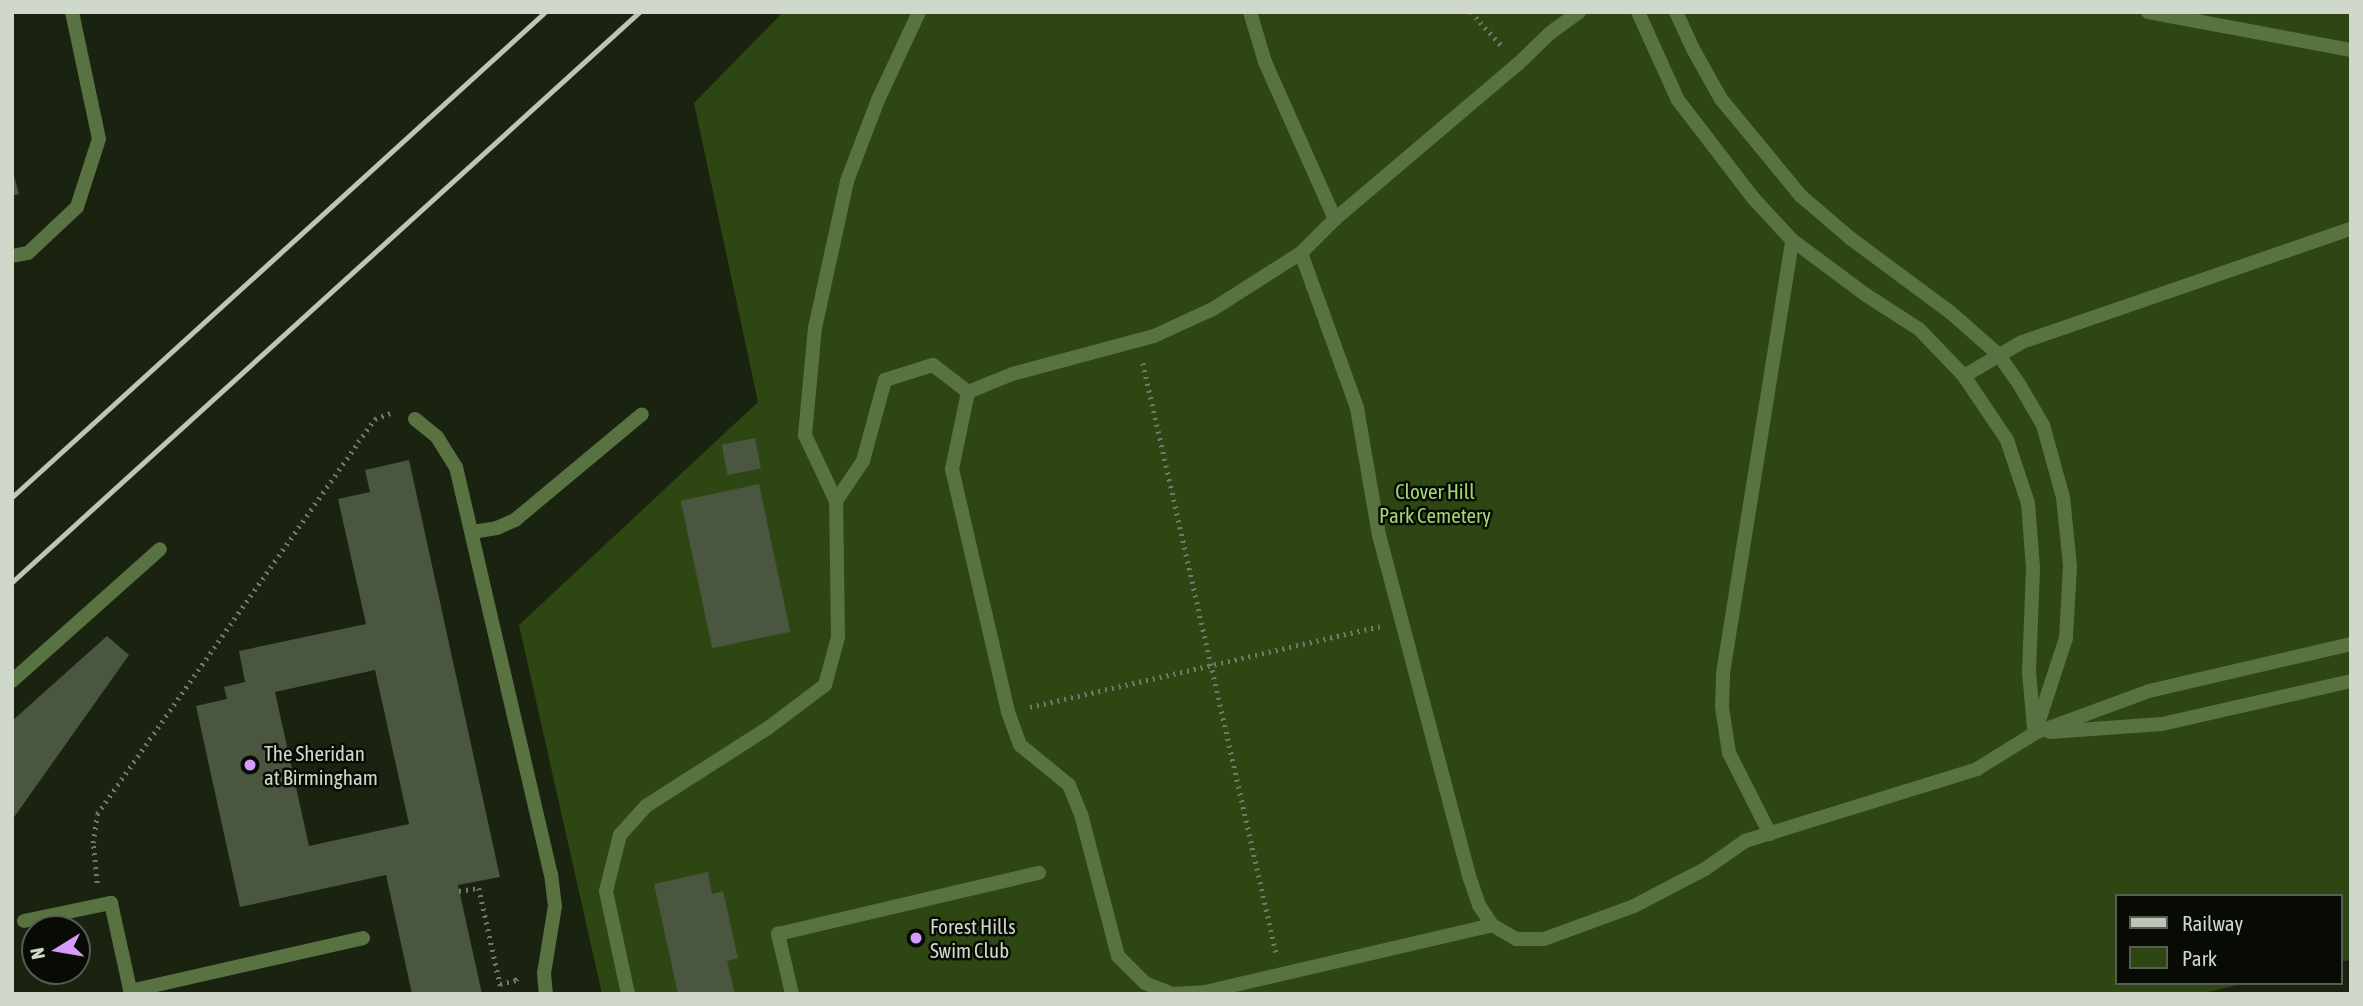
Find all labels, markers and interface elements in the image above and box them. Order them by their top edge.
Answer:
park label: Clover Hill Park Cemetery [1379,478,1491,528]
place label: The Sheridan at Birmingham [264,740,378,790]
marker: The Sheridan at Birmingham [242,757,258,773]
legend [2114,894,2342,985]
text: Railway [2182,911,2243,935]
place label: Forest Hills Swim Club [930,913,1016,963]
north arrow [21,915,91,985]
marker: Forest Hills Swim Club [908,930,924,946]
text: N [25,946,49,961]
text: Park [2182,946,2217,970]

